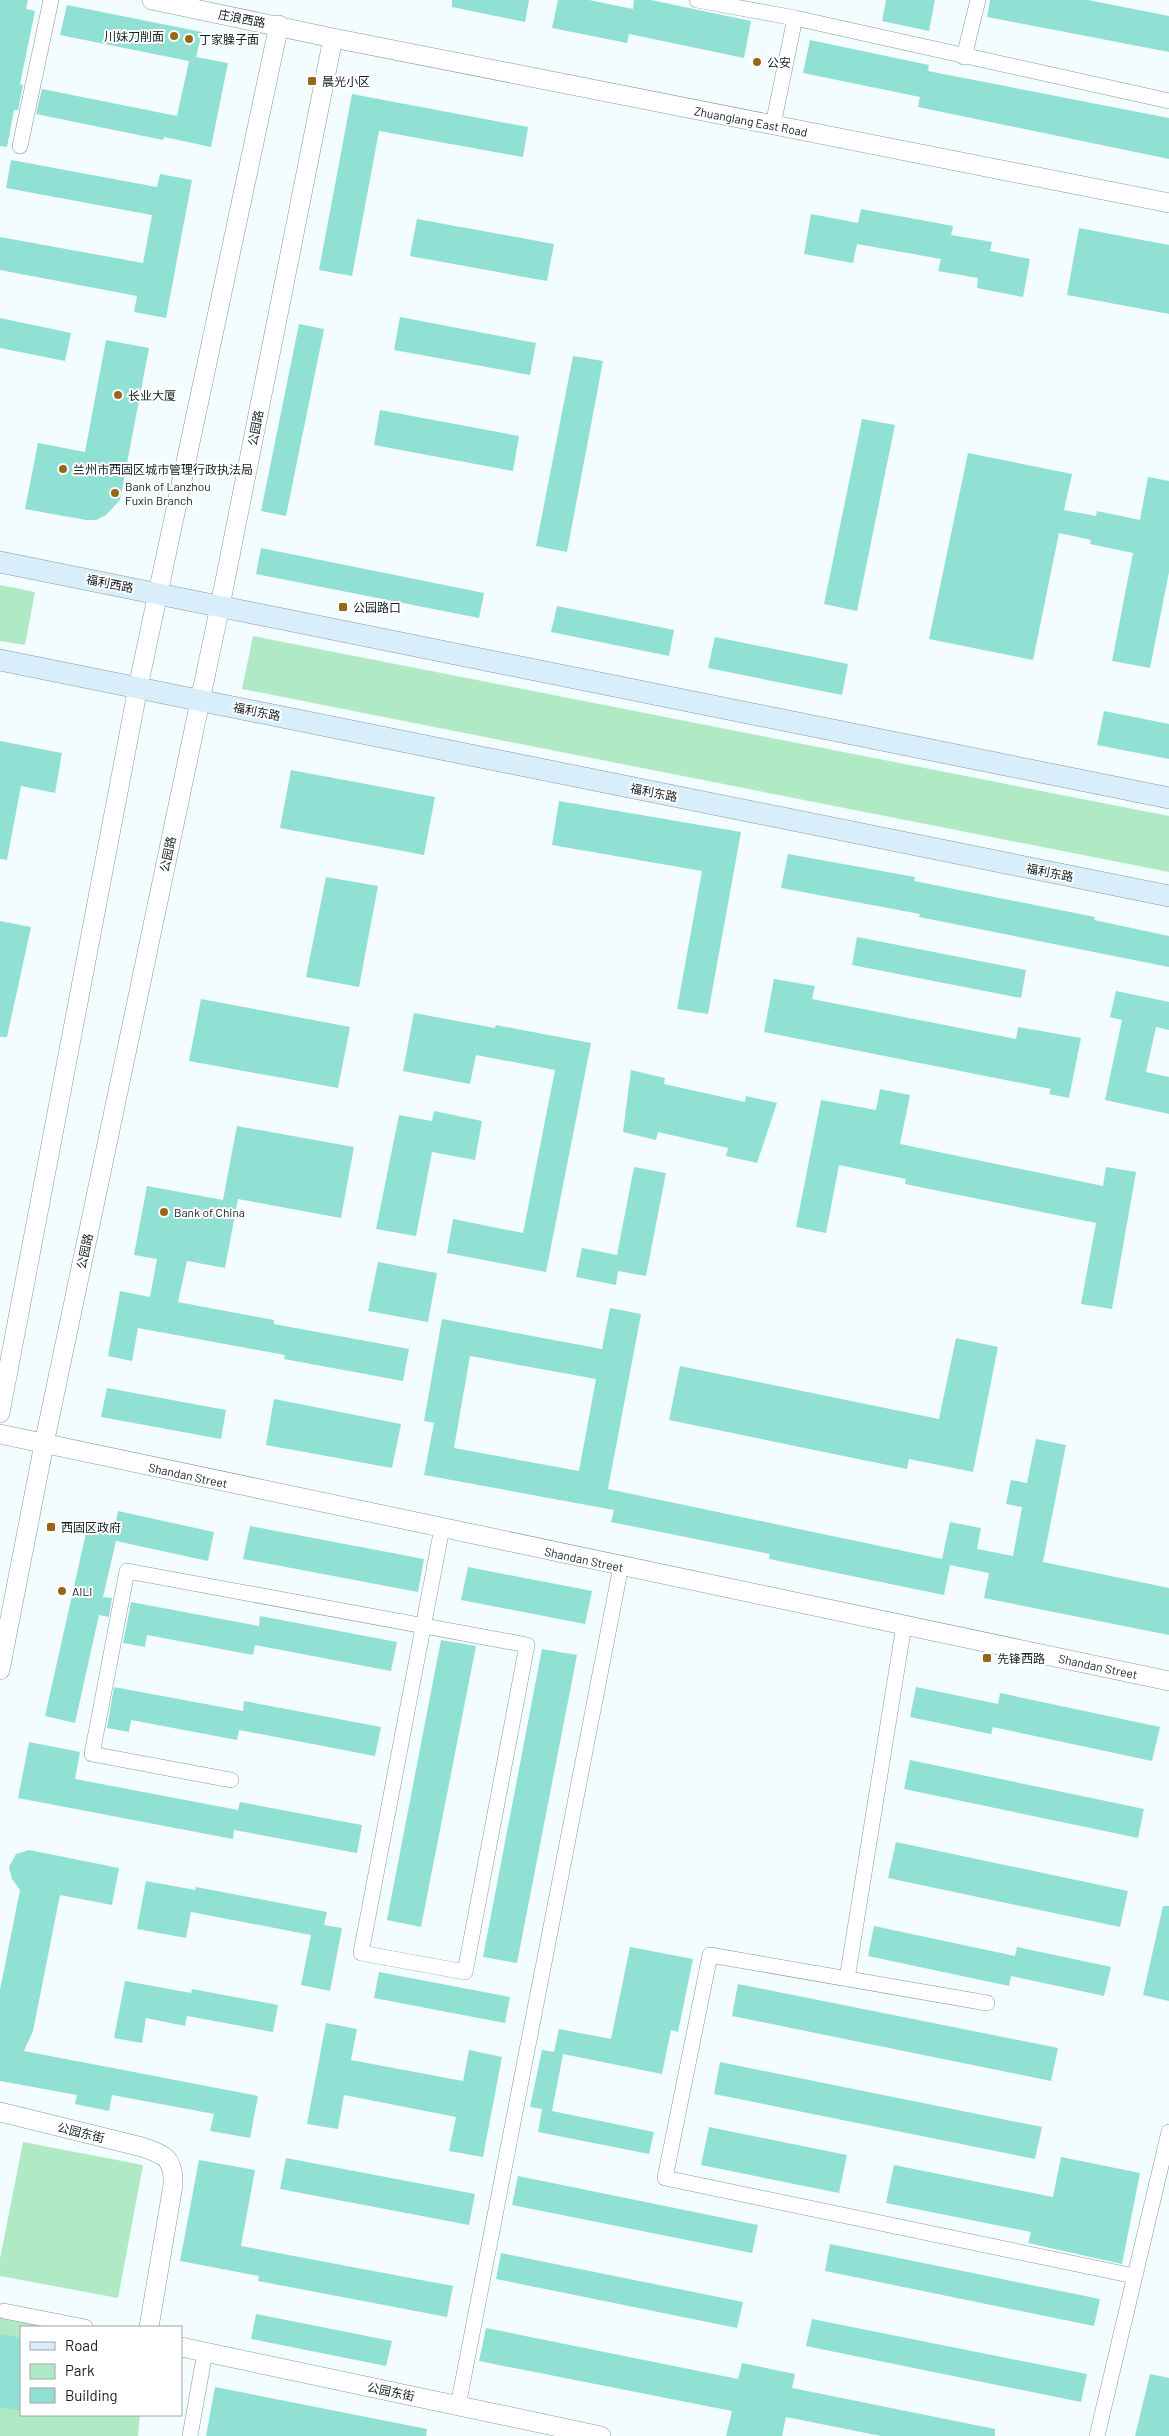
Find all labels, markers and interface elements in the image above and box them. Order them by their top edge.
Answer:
street label: 庄浪西路 [217,7,267,29]
place label: 川妹刀削面 [104,29,164,43]
marker: 川妹刀削面 [168,30,180,42]
place label: 丁家臊子面 [199,32,259,46]
marker: 丁家臊子面 [183,33,195,45]
place label: 公安 [767,55,791,69]
marker: 公安 [751,56,763,68]
place label: 晨光小区 [322,74,370,88]
marker: 晨光小区 [306,75,318,87]
street label: Zhuanglang East Road [693,103,809,139]
place label: 长业大厦 [128,388,176,402]
marker: 长业大厦 [112,389,124,401]
street label: 公园路 [245,409,265,447]
place label: 兰州市西固区城市管理行政执法局 [73,462,253,476]
marker: 兰州市西固区城市管理行政执法局 [57,463,69,475]
place label: Bank of Lanzhou Fuxin Branch [125,479,211,507]
marker: Bank of Lanzhou Fuxin Branch [109,487,121,499]
street label: 福利西路 [85,572,135,594]
place label: 公园路口 [353,600,401,614]
marker: 公园路口 [337,601,349,613]
street label: 福利东路 [232,700,282,722]
street label: 福利东路 [629,781,679,803]
street label: 公园路 [156,835,178,873]
street label: 福利东路 [1025,861,1075,883]
place label: Bank of China [174,1205,245,1219]
marker: Bank of China [158,1206,170,1218]
street label: 公园路 [73,1232,95,1270]
street label: Shandan Street [147,1460,229,1490]
place label: 西固区政府 [61,1520,121,1534]
marker: 西固区政府 [45,1521,57,1533]
street label: Shandan Street [543,1544,625,1574]
place label: AILI [72,1584,92,1598]
marker: AILI [56,1585,68,1597]
place label: 先锋西路 [997,1651,1045,1665]
street label: Shandan Street [1057,1651,1139,1681]
marker: 先锋西路 [981,1652,993,1664]
street label: 公园东街 [56,2119,106,2145]
legend [20,2326,182,2416]
text: Road [65,2336,98,2354]
text: Park [65,2361,95,2379]
street label: 公园东街 [366,2379,416,2403]
text: Building [65,2386,118,2404]

